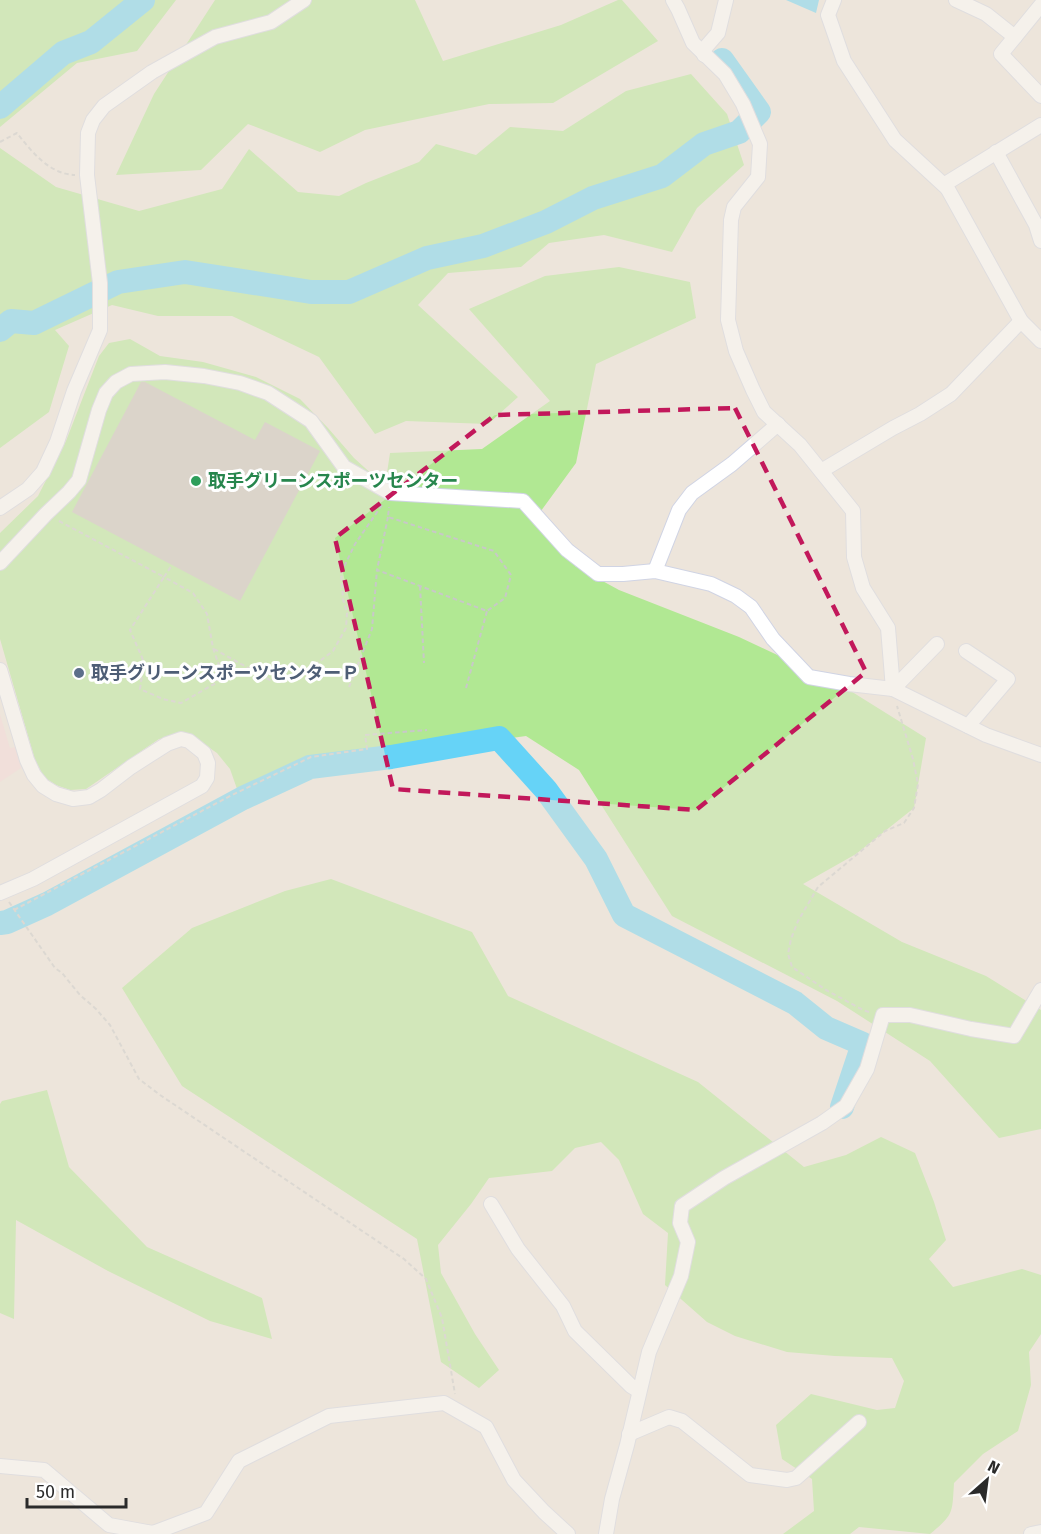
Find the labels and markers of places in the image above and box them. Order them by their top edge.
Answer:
place label: 取手グリーンスポーツセンター [208,470,458,492]
marker: 取手グリーンスポーツセンター [189,474,203,488]
place label: 取手グリーンスポーツセンターＰ [91,662,359,684]
marker: 取手グリーンスポーツセンターＰ [72,666,86,680]

